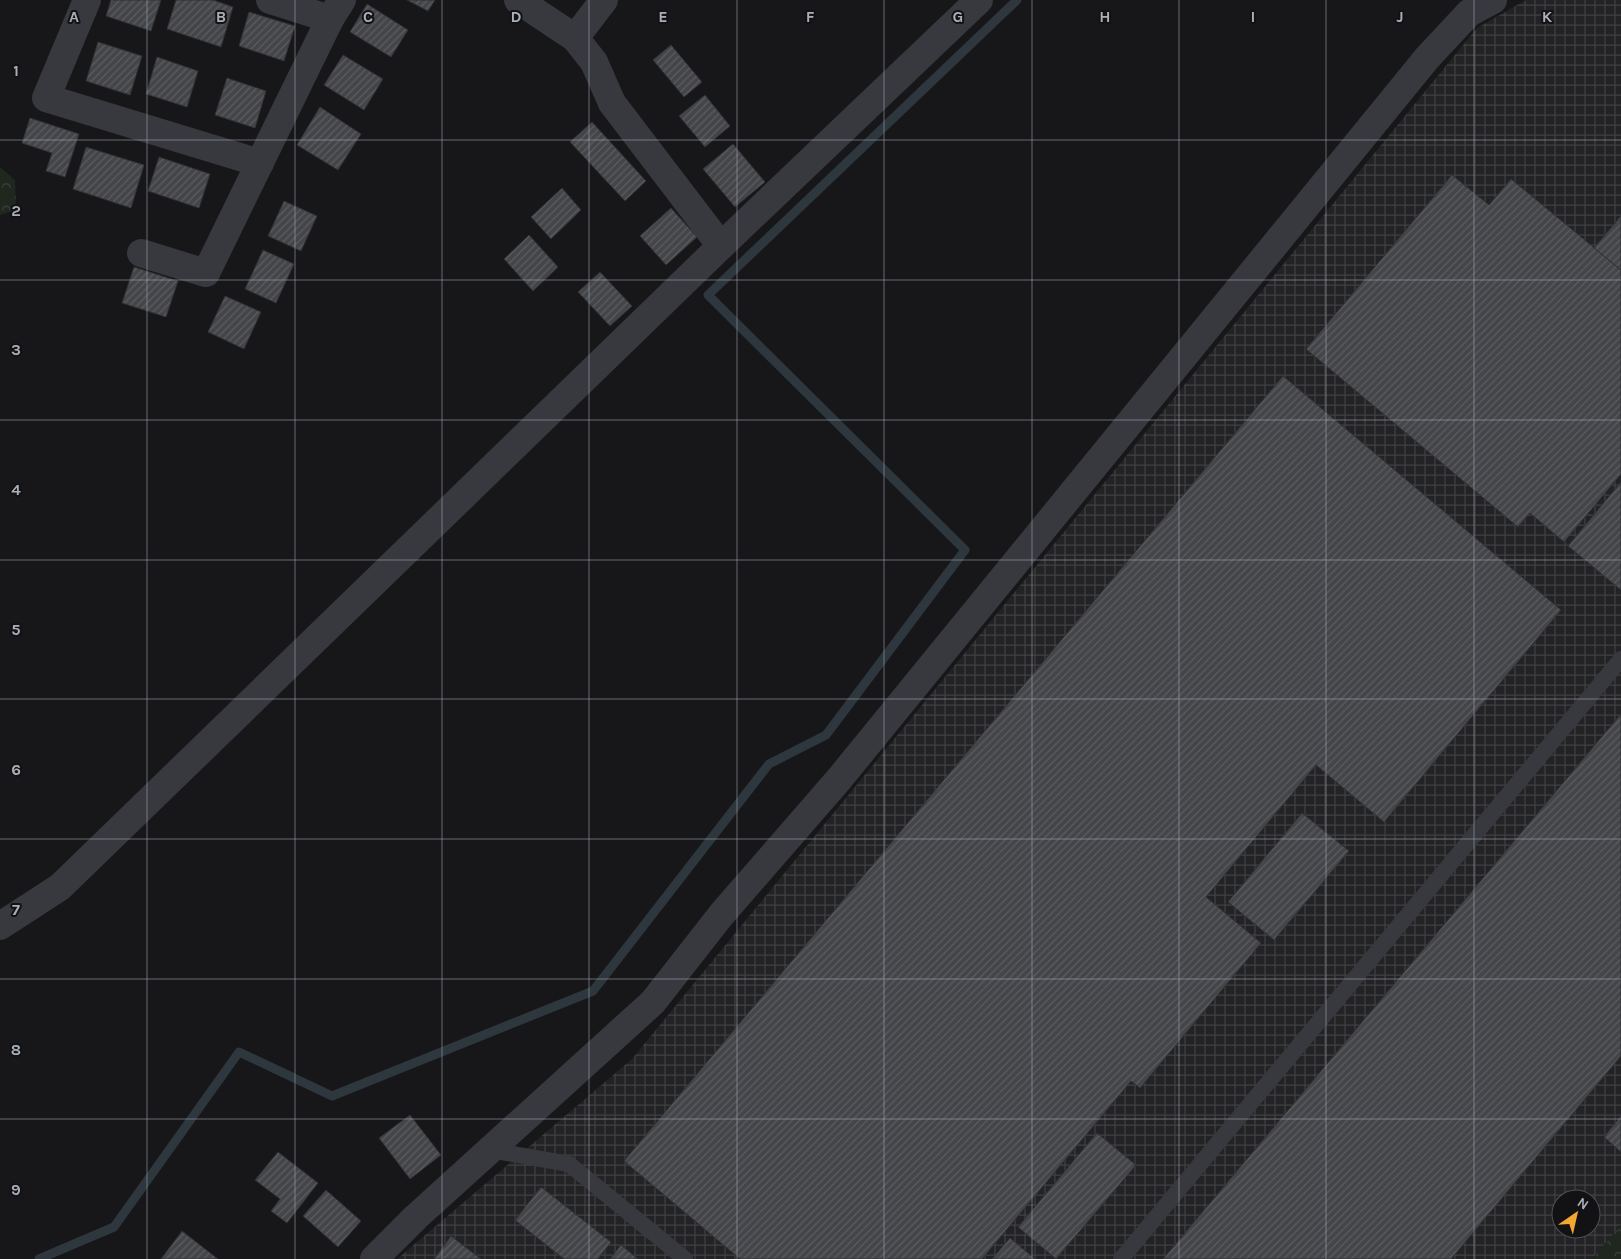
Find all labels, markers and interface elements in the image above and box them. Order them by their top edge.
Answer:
text: A [69,7,79,26]
text: B [216,7,226,26]
text: C [363,7,373,26]
text: D [511,7,522,26]
text: E [658,7,668,26]
text: F [806,7,815,26]
text: G [953,7,963,26]
text: H [1099,7,1111,26]
text: I [1251,7,1255,26]
text: J [1396,7,1404,26]
text: K [1542,7,1553,26]
text: 1 [13,61,19,80]
text: 2 [11,201,21,220]
text: 3 [11,340,21,359]
text: 4 [11,480,21,499]
text: 5 [11,620,21,639]
text: 6 [11,760,21,779]
text: 7 [12,900,20,919]
text: 8 [11,1040,21,1059]
text: 9 [11,1180,21,1199]
north arrow [1551,1189,1601,1239]
text: N [1574,1194,1592,1213]

